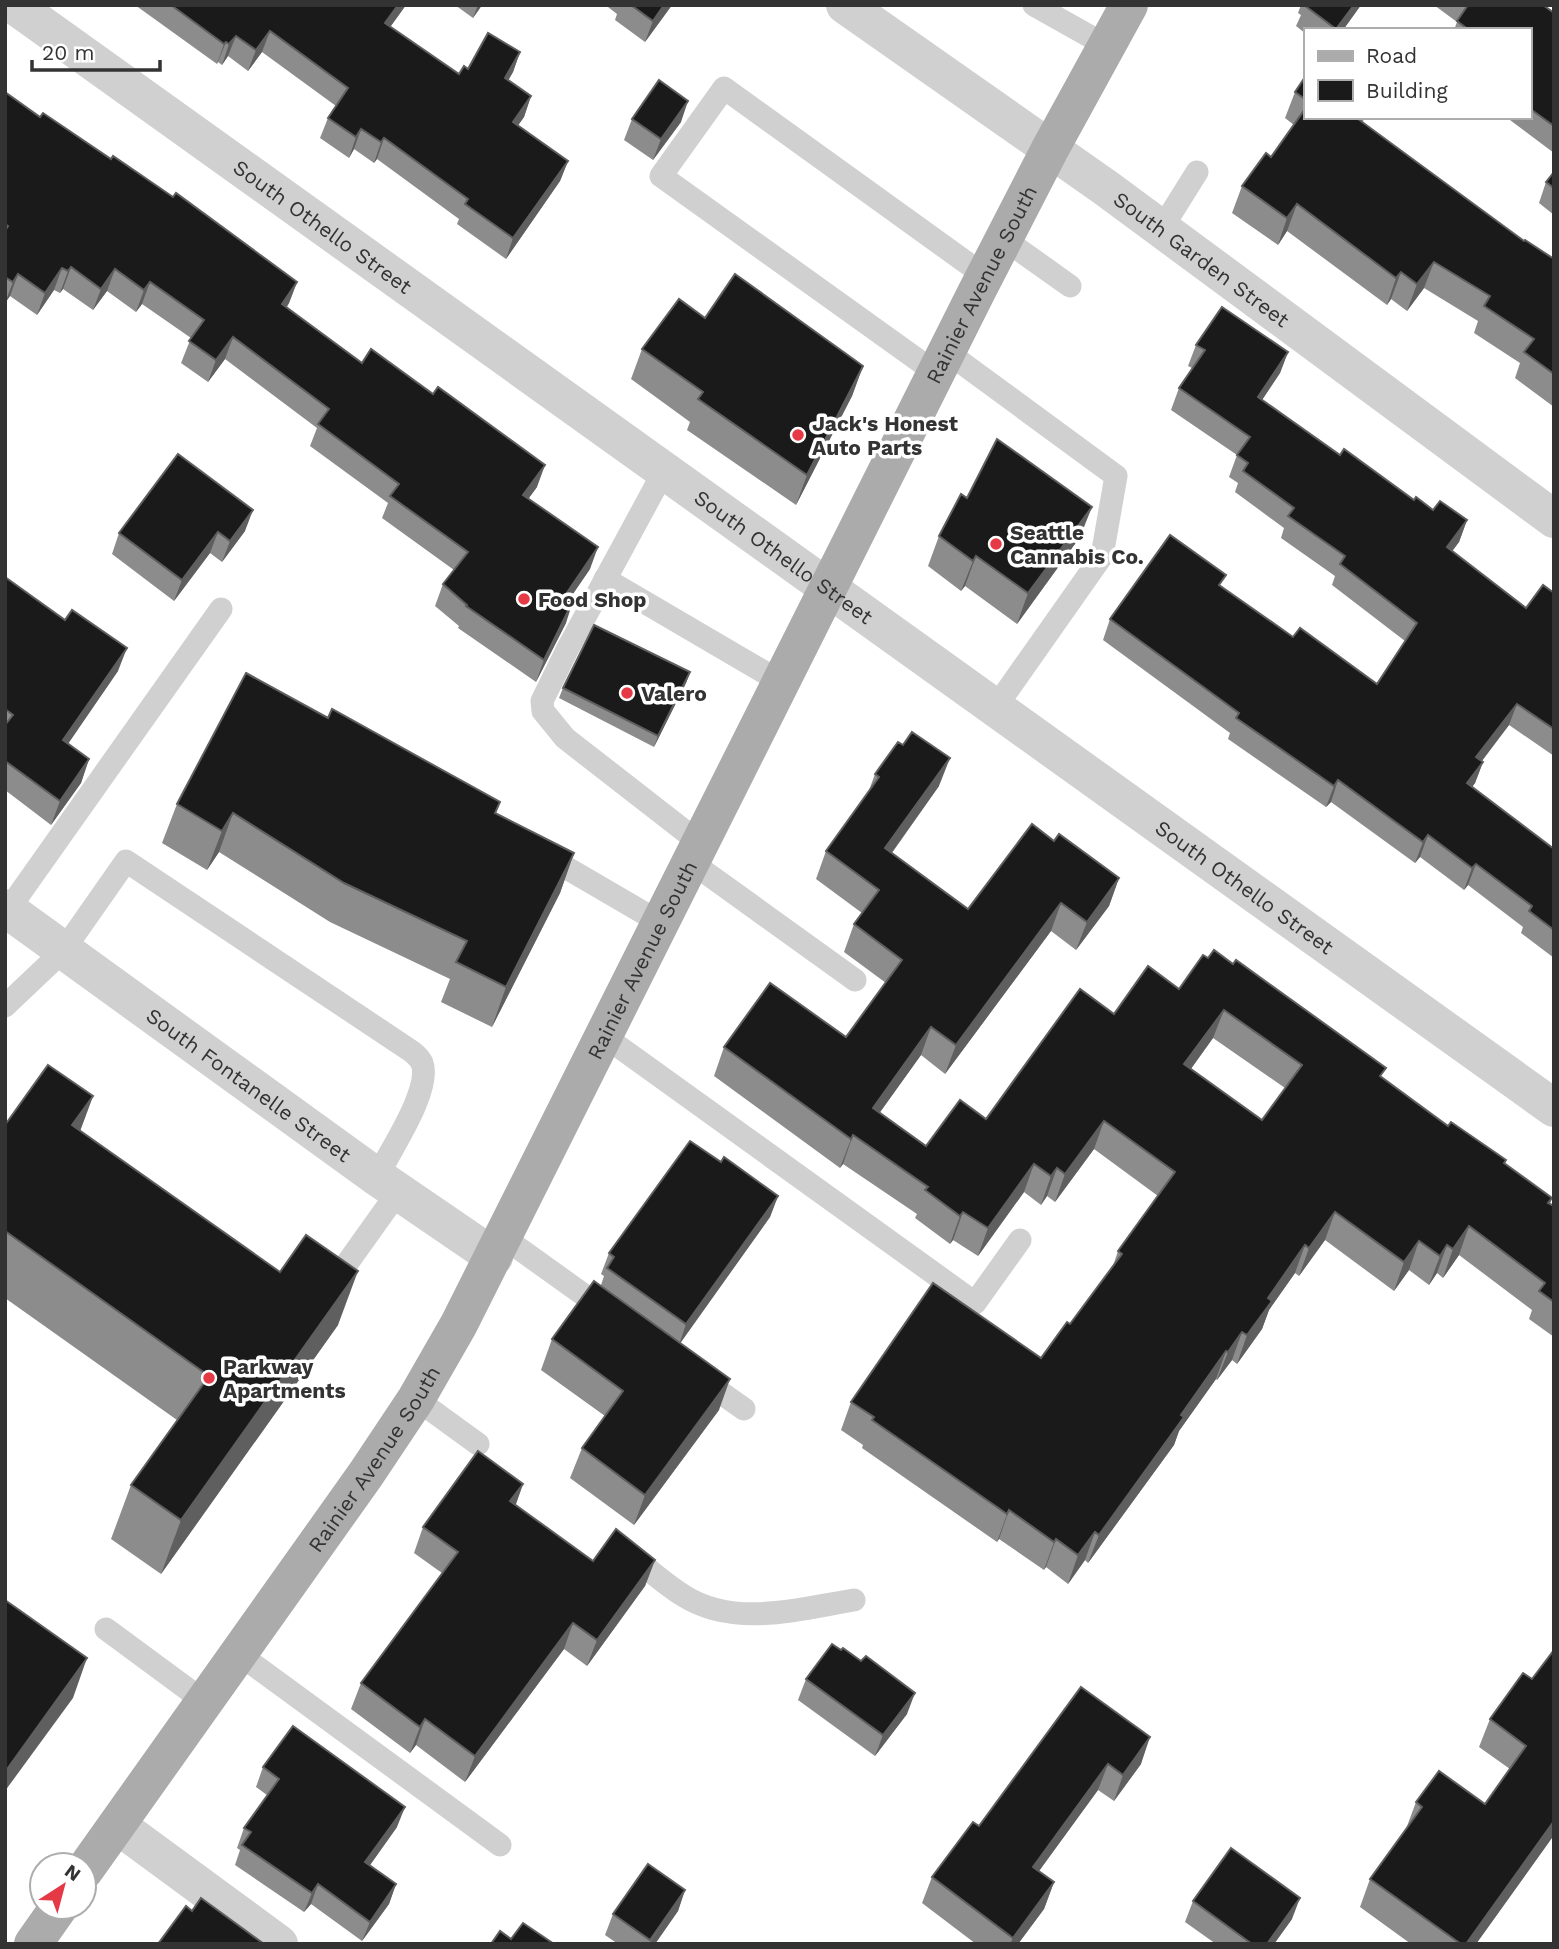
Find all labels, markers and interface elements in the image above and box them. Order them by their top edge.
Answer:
scale bar [32,28,159,72]
legend [1304,28,1531,119]
text: 20 m [42,40,94,65]
text: Road [1366,43,1417,68]
text: Building [1366,78,1448,103]
street label: South Othello Street [229,154,417,299]
street label: Rainier Avenue South [920,181,1042,387]
street label: South Garden Street [1109,186,1295,332]
place label: Jack's Honest Auto Parts [812,411,958,460]
marker: Jack's Honest Auto Parts [790,427,806,443]
street label: South Othello Street [690,484,878,629]
place label: Seattle Cannabis Co. [1010,520,1144,569]
marker: Seattle Cannabis Co. [988,536,1004,552]
place label: Food Shop [538,587,646,612]
marker: Food Shop [516,591,532,607]
place label: Valero [641,681,707,706]
marker: Valero [619,685,635,701]
street label: South Othello Street [1151,814,1339,959]
street label: Rainier Avenue South [581,856,702,1063]
street label: South Fontanelle Street [142,1002,356,1167]
place label: Parkway Apartments [223,1354,346,1403]
street label: Rainier Avenue South [302,1361,445,1557]
marker: Parkway Apartments [201,1370,217,1386]
north arrow [28,1851,98,1921]
text: N [60,1859,85,1886]

